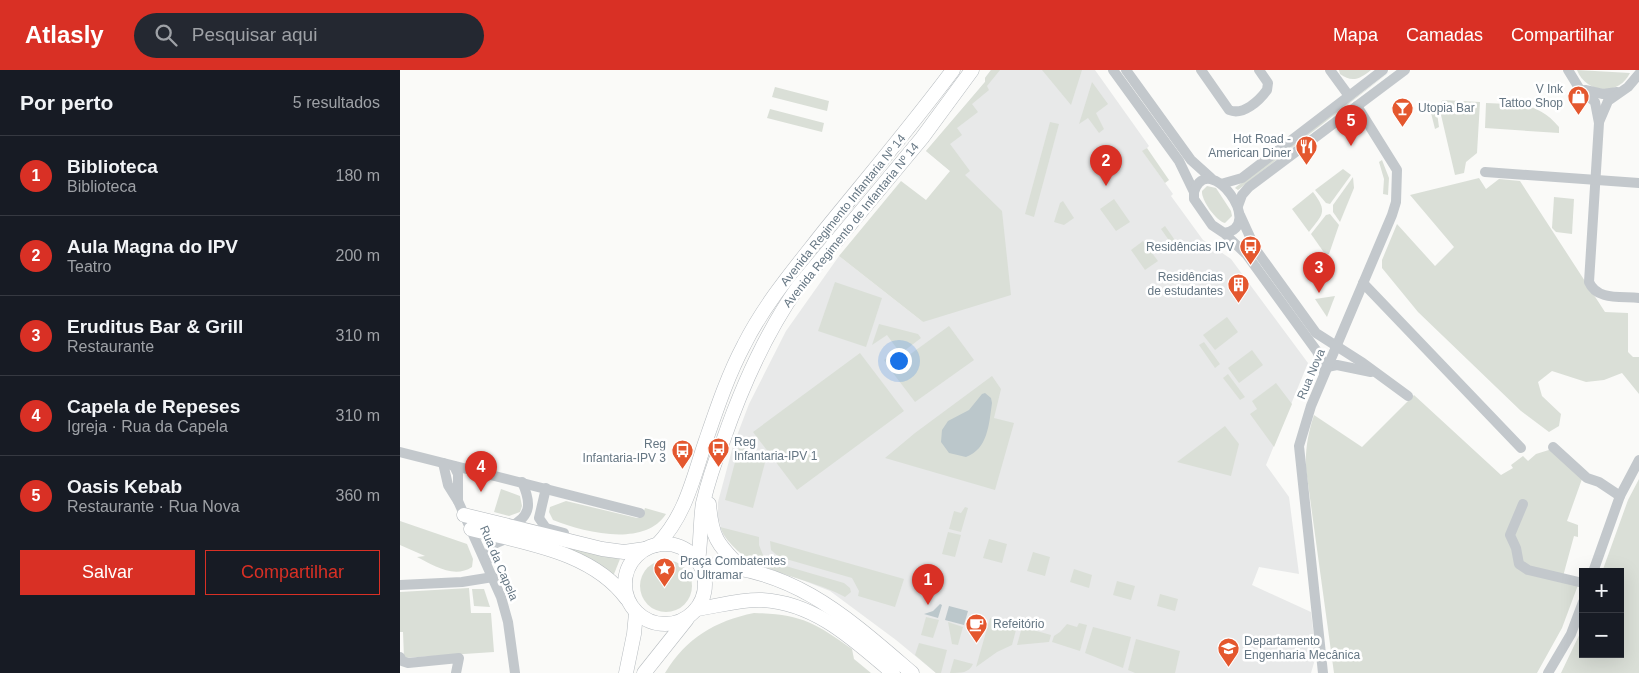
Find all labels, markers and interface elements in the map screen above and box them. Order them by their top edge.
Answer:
search box [134,13,484,58]
text: Atlasly [25,21,104,48]
icon: search [152,21,180,49]
text: Pesquisar aqui [192,24,317,45]
text: Mapa [1333,25,1378,45]
text: Camadas [1406,25,1483,45]
text: Compartilhar [1511,25,1614,45]
place label: V Ink Tattoo Shop [1499,82,1564,110]
shop icon: V Ink Tattoo Shop [1567,84,1591,115]
text: Por perto [20,91,113,114]
text: 5 resultados [293,94,380,111]
bar icon: Utopia Bar [1390,96,1414,127]
place label: Utopia Bar [1418,101,1475,115]
pin: 5 [1335,105,1367,146]
street label: Avenida Regimento Infantaria Nº 14 [777,131,909,289]
place label: Hot Road - American Diner [1208,132,1291,160]
restaurant icon: Hot Road - American Diner [1295,134,1319,165]
street label: Avenida Regimento de Infantaria Nº 14 [780,140,922,310]
pin: 2 [1090,145,1122,186]
text: Biblioteca [67,156,158,177]
text: 1 [32,167,40,184]
text: 180 m [336,167,380,184]
text: Biblioteca [67,178,136,195]
bus stop icon: Residências IPV [1238,235,1262,266]
text: Aula Magna do IPV [67,236,238,257]
place label: Residências IPV [1146,240,1234,254]
text: 2 [32,247,40,264]
text: 200 m [336,247,380,264]
pin: 3 [1303,252,1335,293]
text: Teatro [67,258,111,275]
place label: Residências de estudantes [1148,270,1223,298]
building icon: Residências de estudantes [1227,272,1251,303]
text: Eruditus Bar & Grill [67,316,243,337]
text: 3 [32,327,40,344]
text: 310 m [336,327,380,344]
text: Restaurante [67,338,154,355]
street label: Rua Nova [1294,346,1328,401]
your location [886,348,912,374]
text: Capela de Repeses [67,396,240,417]
text: 4 [32,407,40,424]
text: 310 m [336,407,380,424]
text: Igreja · Rua da Capela [67,418,228,435]
place label: Reg Infantaria-IPV 1 [734,435,818,463]
place label: Reg Infantaria-IPV 3 [583,437,666,465]
bus stop icon: Reg Infantaria-IPV 1 [706,437,730,468]
bus stop icon: Reg Infantaria-IPV 3 [670,439,694,470]
pin: 4 [465,451,497,492]
text: Oasis Kebab [67,476,182,497]
text: 5 [32,487,40,504]
text: 360 m [336,487,380,504]
text: Restaurante · Rua Nova [67,498,240,515]
street label: Rua da Capela [477,523,521,603]
button: Salvar [20,550,195,595]
button: Compartilhar [205,550,380,595]
place label: Praça Combatentes do Ultramar [680,554,786,582]
place icon: Praça Combatentes do Ultramar [652,556,676,587]
pin: 1 [912,564,944,605]
map controls [1579,568,1624,658]
button: + [1579,568,1624,613]
cafe icon: Refeitório [965,612,989,643]
button: − [1579,613,1624,658]
place label: Refeitório [993,617,1045,631]
place label: Departamento Engenharia Mecânica [1244,634,1360,662]
school or university icon: Departamento Engenharia Mecânica [1216,636,1240,667]

